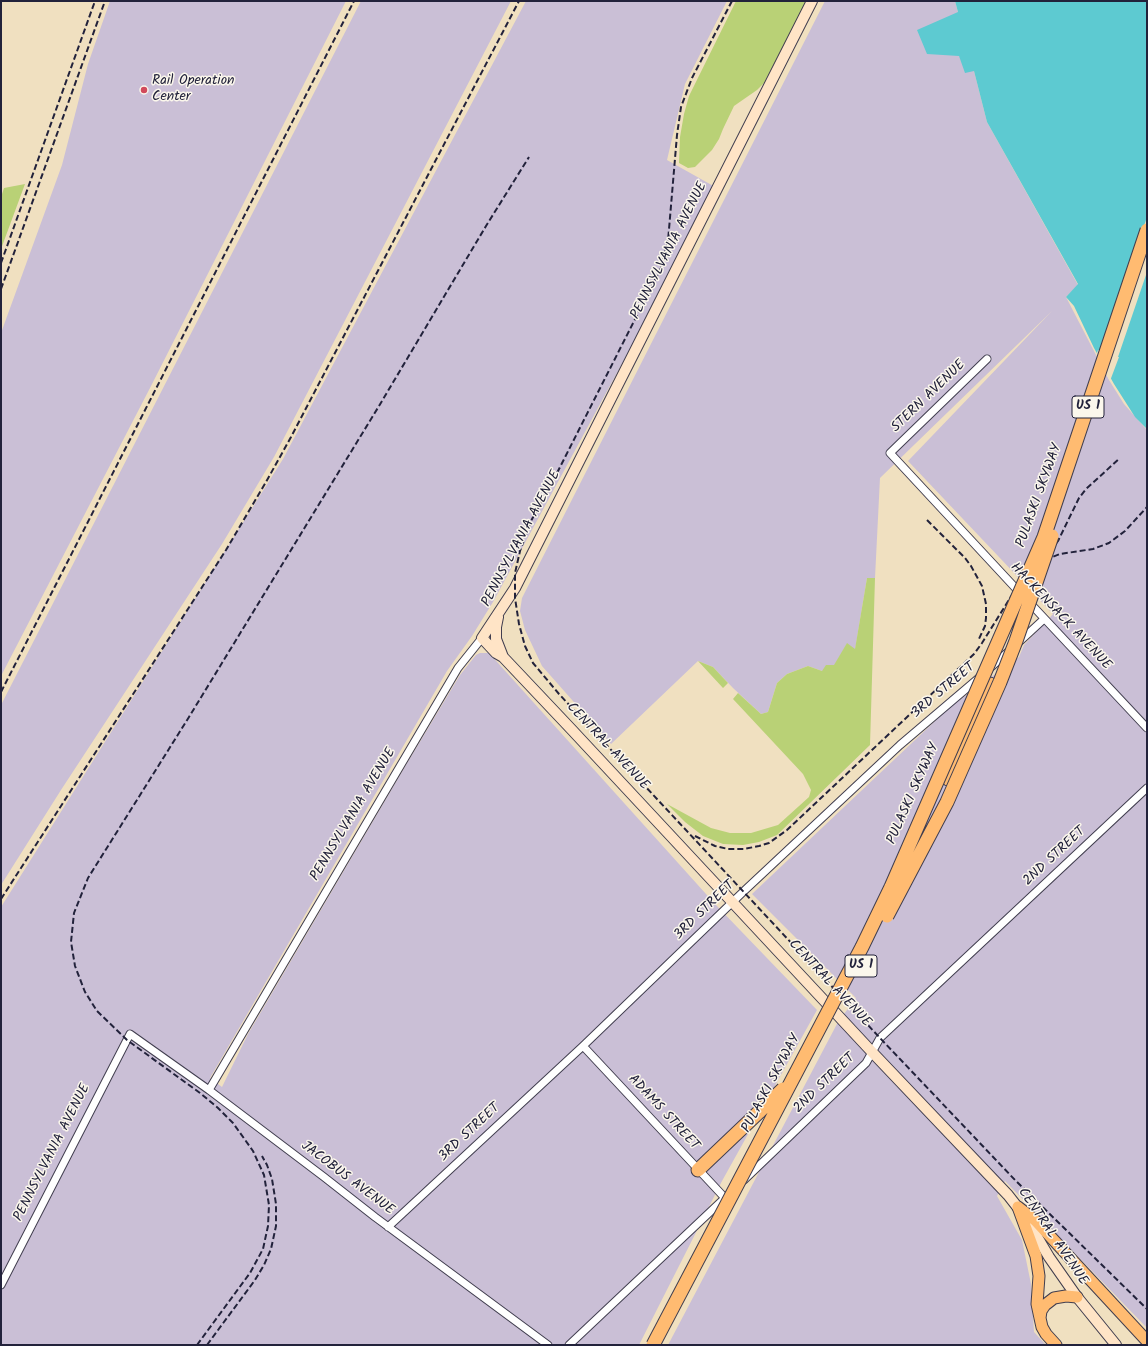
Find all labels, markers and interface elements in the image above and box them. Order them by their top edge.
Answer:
place label: Rail Operation Center [152,74,234,106]
marker: Rail Operation Center [139,85,149,95]
street label: PENNSYLVANIA AVENUE [628,179,712,323]
street label: STERN AVENUE [888,357,970,437]
road number: US 1 [1072,396,1104,418]
street label: PULASKI SKYWAY [1013,442,1067,550]
street label: PENNSYLVANIA AVENUE [479,468,565,610]
street label: HACKENSACK AVENUE [1006,560,1114,674]
street label: 3RD STREET [909,660,979,722]
street label: CENTRAL AVENUE [562,700,652,794]
street label: PULASKI SKYWAY [884,741,944,847]
street label: PENNSYLVANIA AVENUE [308,746,400,884]
street label: 2ND STREET [1020,824,1090,890]
street label: 3RD STREET [671,878,739,944]
street label: CENTRAL AVENUE [784,937,874,1031]
road number: US 1 [845,955,877,977]
street label: PULASKI SKYWAY [739,1032,805,1136]
street label: 2ND STREET [791,1050,859,1118]
street label: ADAMS STREET [624,1072,702,1154]
street label: PENNSYLVANIA AVENUE [11,1081,95,1225]
street label: 3RD STREET [436,1100,504,1166]
street label: JACOBUS AVENUE [297,1138,397,1220]
street label: CENTRAL AVENUE [1013,1185,1091,1289]

